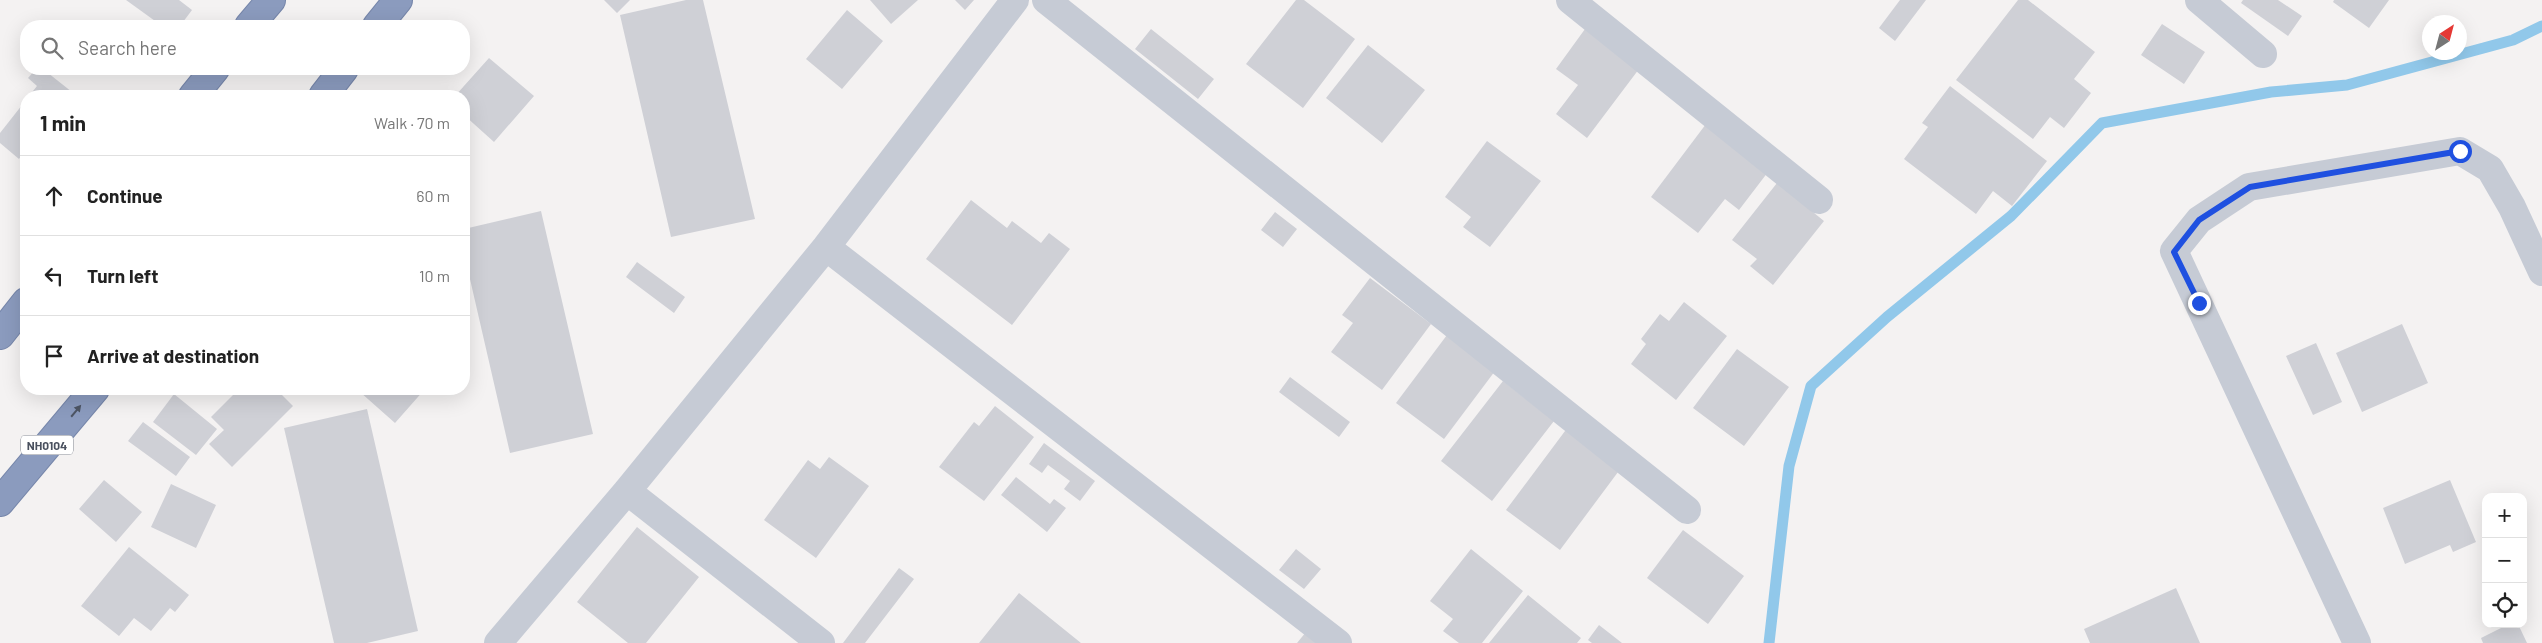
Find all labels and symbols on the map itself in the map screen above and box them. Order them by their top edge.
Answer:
north arrow [2422,15,2467,60]
route start [2449,140,2472,163]
route end [2188,292,2211,315]
one-way arrow [71,405,82,418]
road number: NH0104 [21,436,73,454]

